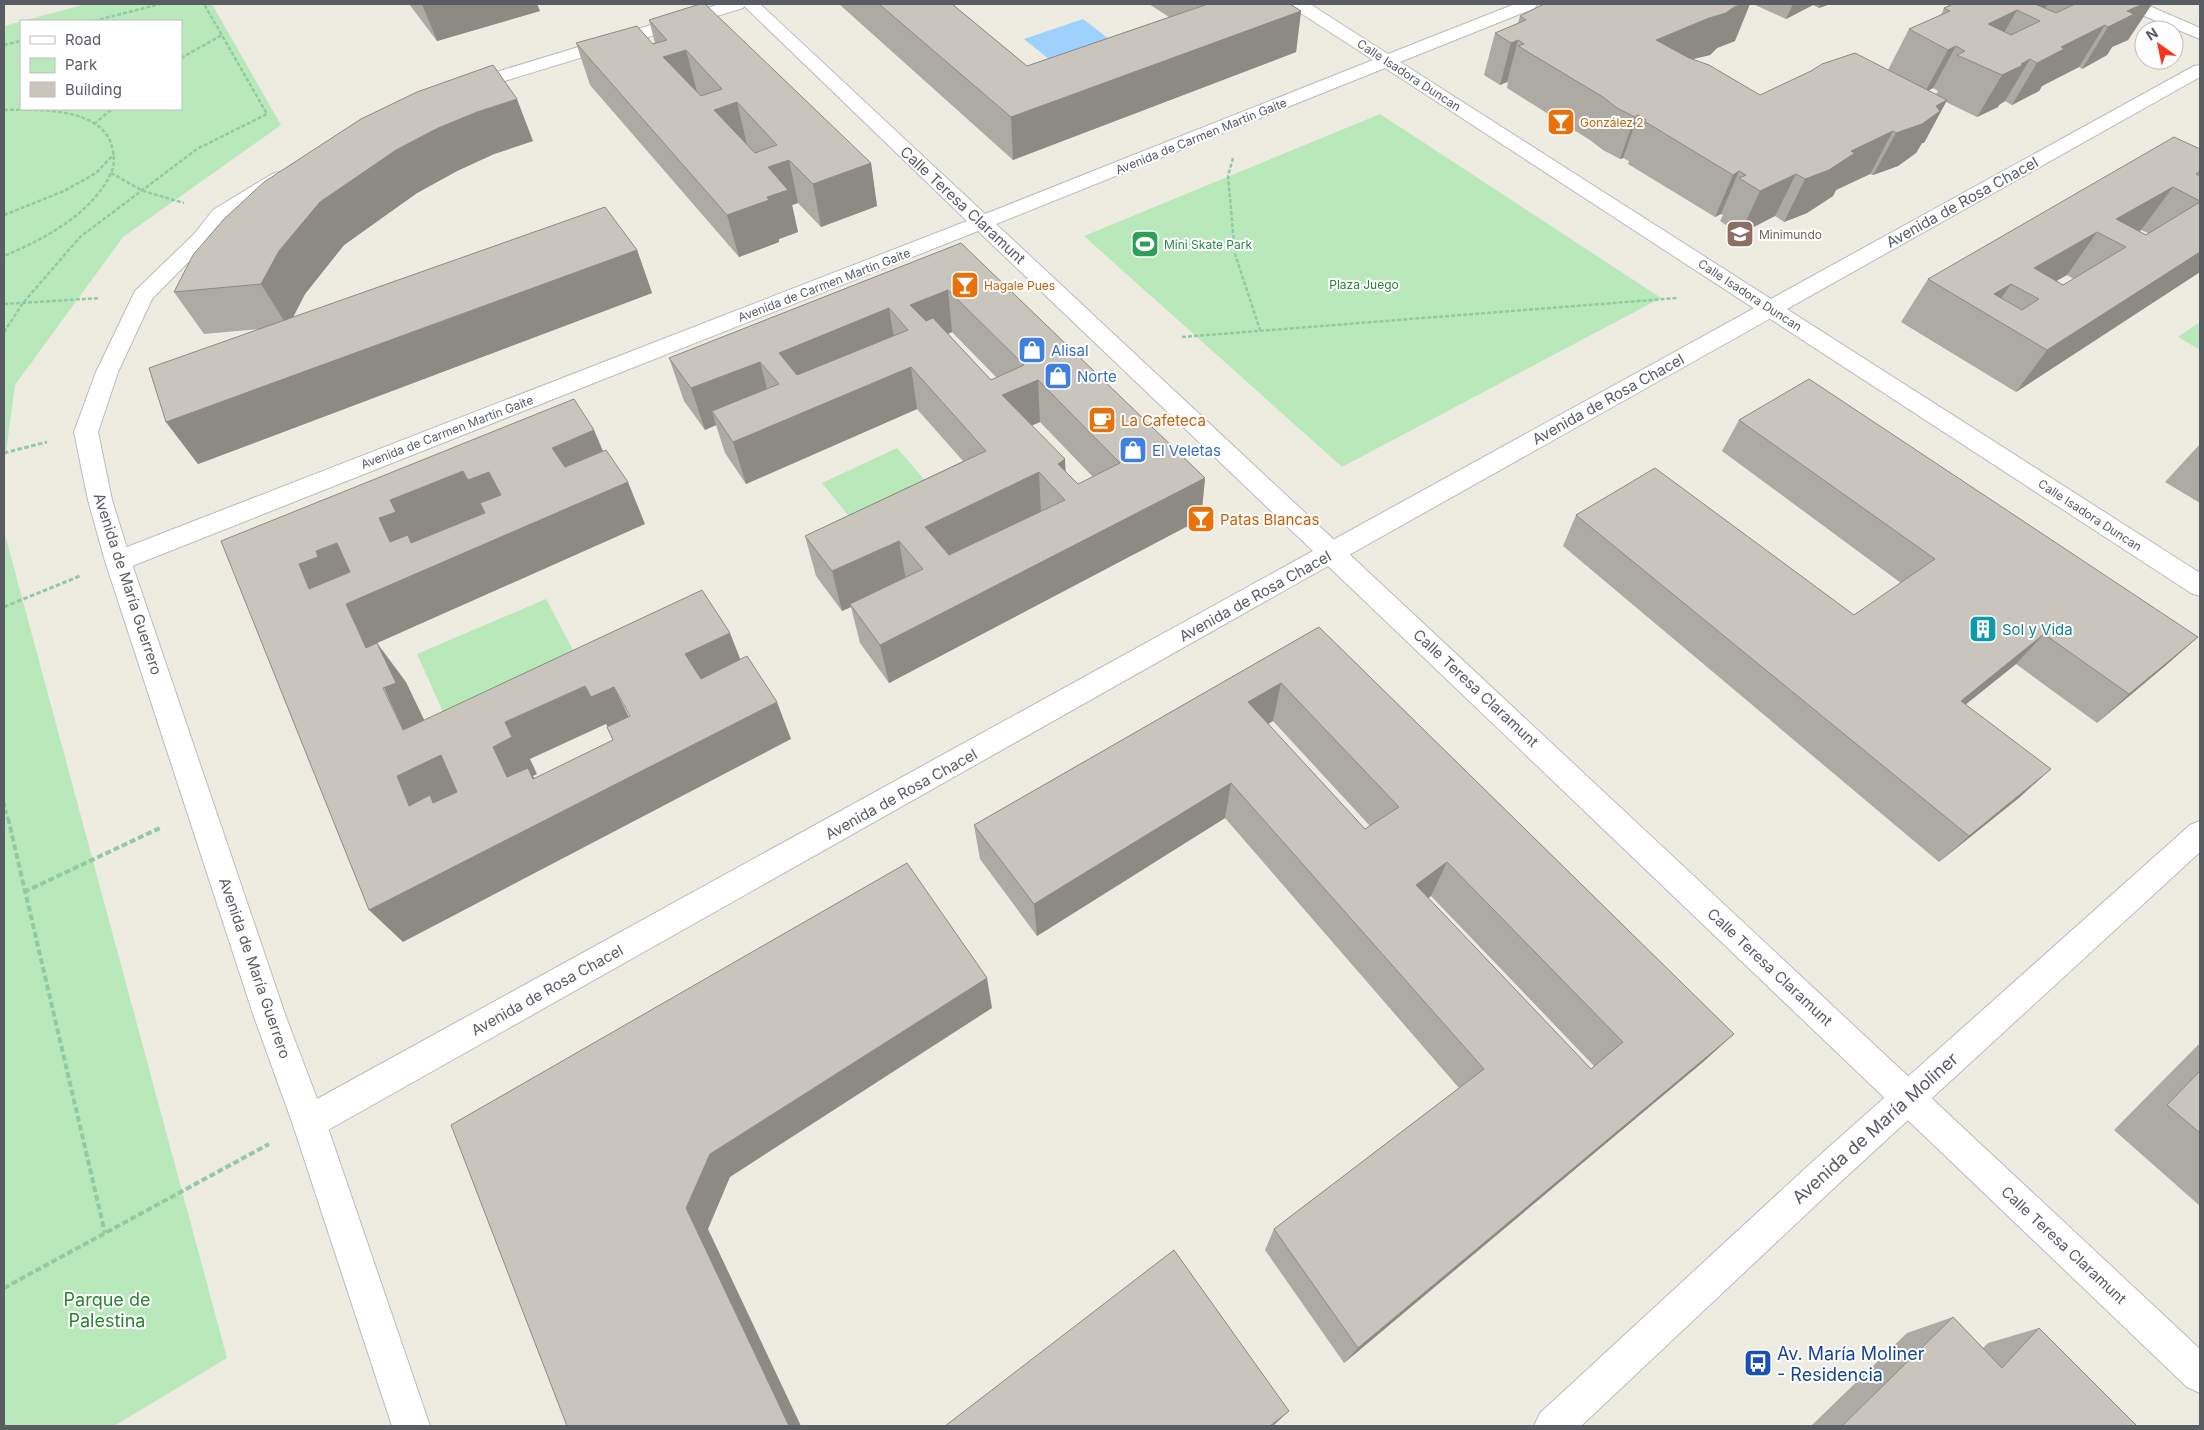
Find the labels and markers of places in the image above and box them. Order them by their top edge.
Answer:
bar icon: González 2 [1546,107,1576,137]
place label: González 2 [1580,115,1644,130]
school or university icon: Minimundo [1725,219,1755,249]
place label: Minimundo [1759,227,1822,242]
sports icon: Mini Skate Park [1130,229,1160,259]
place label: Mini Skate Park [1164,237,1252,252]
bar icon: Hagale Pues [950,270,980,300]
place label: Hagale Pues [984,278,1055,293]
shop icon: Alisal [1017,335,1047,365]
place label: Alisal [1051,341,1089,360]
shop icon: Norte [1043,361,1073,391]
place label: Norte [1077,367,1117,386]
cafe icon: La Cafeteca [1087,405,1117,435]
place label: La Cafeteca [1121,411,1206,430]
shop icon: El Veletas [1118,435,1148,465]
place label: El Veletas [1152,441,1221,460]
bar icon: Patas Blancas [1186,504,1216,534]
place label: Patas Blancas [1220,510,1319,529]
building icon: Sol y Vida [1968,614,1998,644]
place label: Sol y Vida [2002,620,2073,639]
place label: Av. María Moliner - Residencia [1777,1343,1925,1385]
bus stop icon: Av. María Moliner - Residencia [1743,1348,1773,1378]

